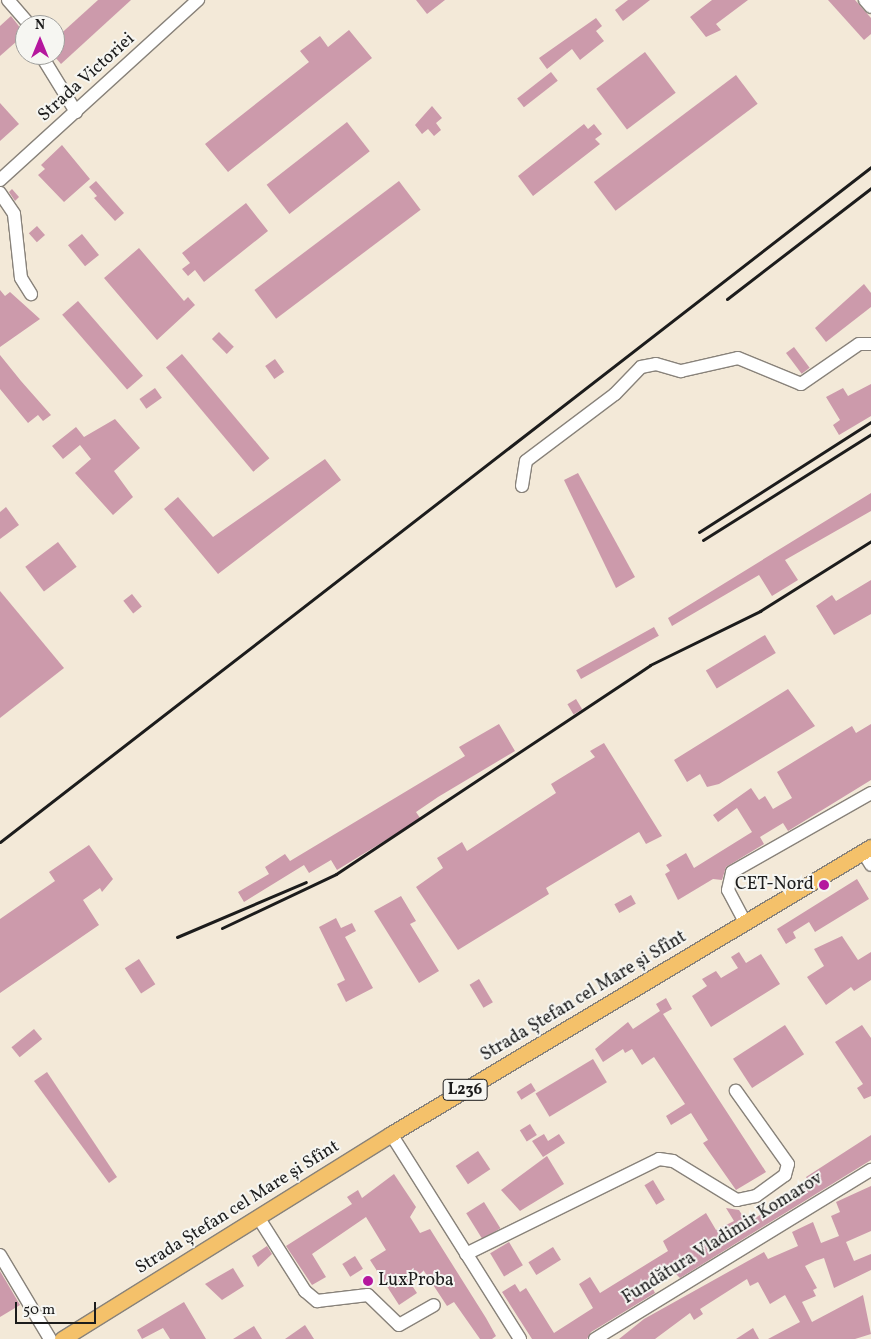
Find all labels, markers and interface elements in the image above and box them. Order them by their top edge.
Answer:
north arrow [15,15,65,65]
text: N [35,16,45,35]
street label: Strada Victoriei [34,29,140,127]
place label: CET-Nord [735,874,814,896]
marker: CET-Nord [818,879,830,891]
street label: Strada Ștefan cel Mare și Sfînt [477,927,691,1067]
road number: L236 [442,1076,488,1104]
street label: Strada Ștefan cel Mare și Sfînt [132,1136,344,1280]
street label: Fundătura Vladimir Komarov [619,1168,827,1310]
place label: LuxProba [378,1270,454,1292]
marker: LuxProba [362,1275,374,1287]
scale bar [18,1292,99,1324]
text: 50 m [23,1300,55,1321]

